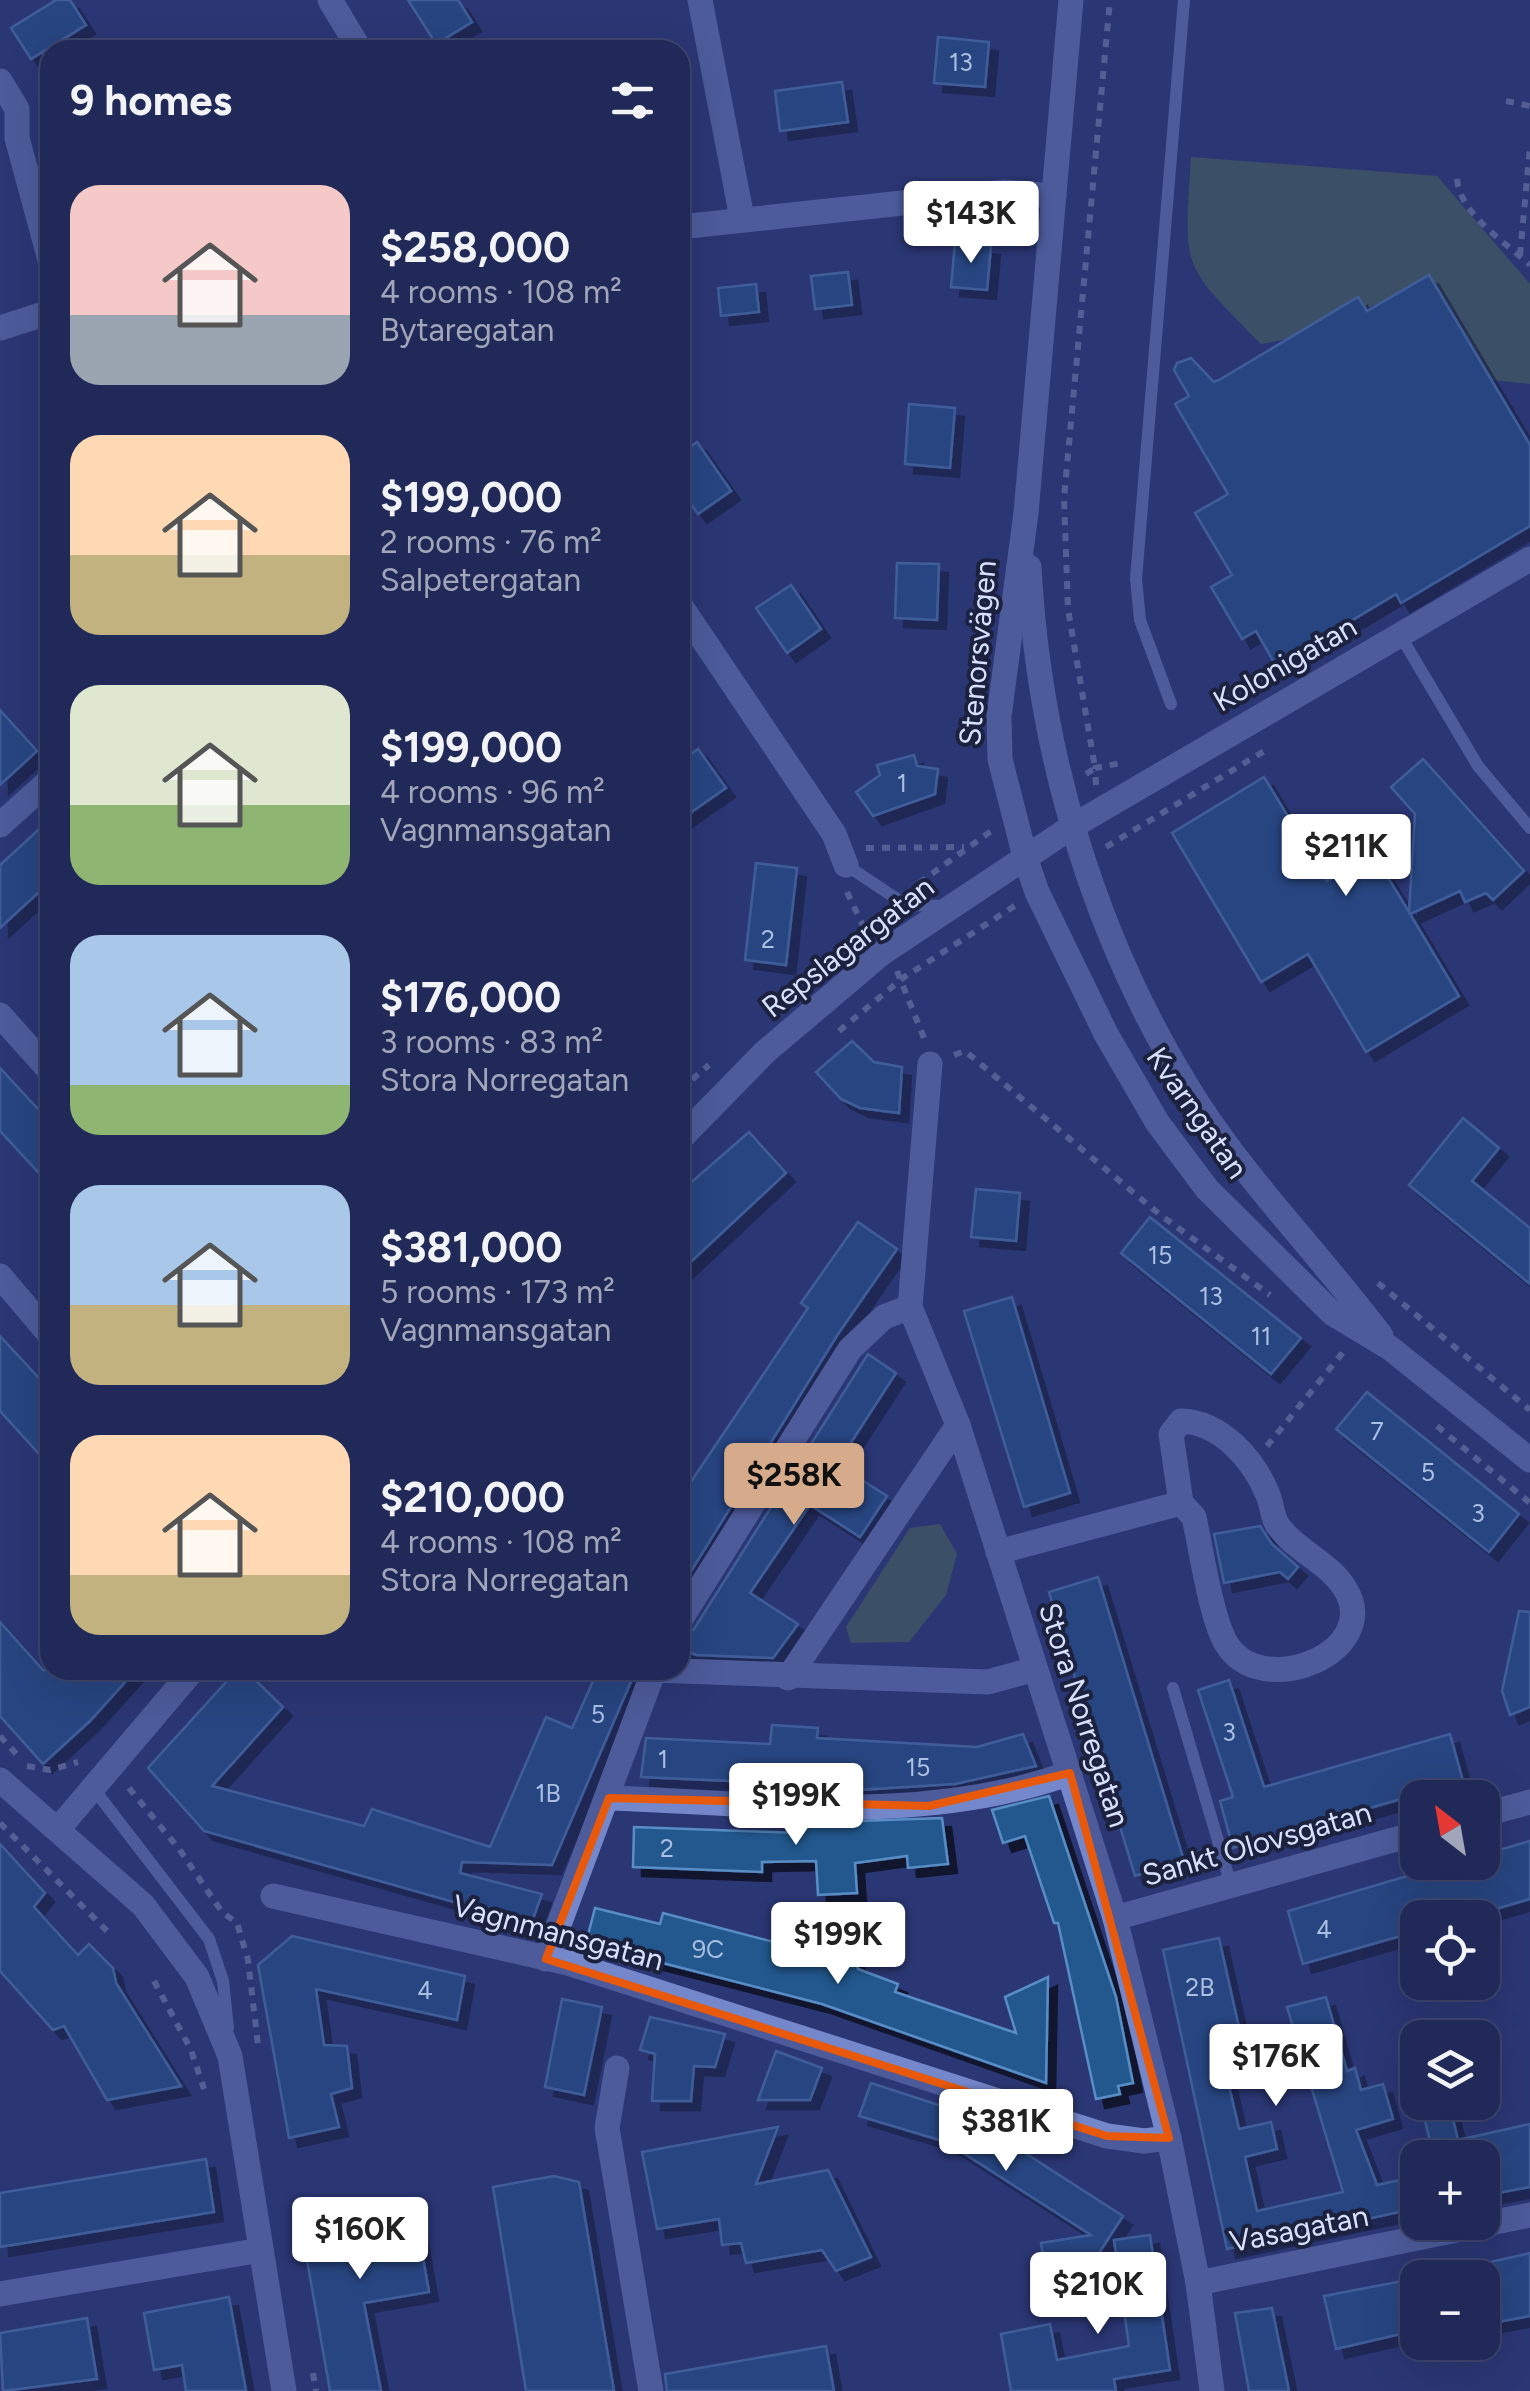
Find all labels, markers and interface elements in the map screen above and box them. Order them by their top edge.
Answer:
house number: 13 [949,47,973,77]
icon: filters [605,73,660,128]
text: 9 homes [70,75,232,126]
pin: $143K [901,181,1041,266]
text: $143K [926,194,1016,232]
text: $258,000 [380,222,570,273]
icon: home [150,225,270,345]
text: 4 rooms · 108 m² [380,273,622,311]
text: Bytaregatan [380,311,554,349]
text: $199,000 [380,472,562,523]
icon: home [150,475,270,595]
text: 2 rooms · 76 m² [380,523,602,561]
street label: Stenorsvägen [951,559,1004,747]
text: Salpetergatan [380,561,581,599]
street label: Kolonigatan [1206,608,1363,719]
text: $199,000 [380,722,562,773]
icon: home [150,725,270,845]
house number: 1 [897,768,907,798]
text: 4 rooms · 96 m² [380,773,605,811]
text: Vagnmansgatan [380,811,611,849]
pin: $211K [1276,814,1416,899]
text: $211K [1304,827,1388,865]
street label: Repslagargatan [754,868,941,1025]
house number: 2 [761,924,775,954]
text: $176,000 [380,972,561,1023]
icon: home [150,975,270,1095]
text: 3 rooms · 83 m² [380,1023,603,1061]
street label: Kvarngatan [1139,1040,1256,1185]
text: Stora Norregatan [380,1061,629,1099]
text: $381,000 [380,1222,563,1273]
icon: home [150,1225,270,1345]
house number: 15 [1148,1240,1172,1270]
text: 5 rooms · 173 m² [380,1273,615,1311]
house number: 13 [1199,1281,1223,1311]
text: Vagnmansgatan [380,1311,611,1349]
house number: 11 [1251,1321,1271,1351]
house number: 7 [1370,1416,1384,1446]
pin: $258K [724,1443,864,1528]
text: $258K [746,1456,842,1494]
house number: 5 [1421,1457,1435,1487]
text: $210,000 [380,1472,565,1523]
icon: home [150,1475,270,1595]
house number: 3 [1471,1498,1485,1528]
text: 4 rooms · 108 m² [380,1523,622,1561]
text: Stora Norregatan [380,1561,629,1599]
street label: Stora Norregatan [1031,1598,1138,1832]
house number: 5 [591,1699,605,1729]
house number: 3 [1222,1717,1236,1747]
house number: 1 [658,1744,668,1774]
house number: 15 [906,1752,930,1782]
pin: $199K [726,1763,866,1848]
text: $199K [751,1776,841,1814]
house number: 1B [535,1778,561,1808]
north arrow [1400,1780,1500,1880]
map controls [1400,1780,1500,2360]
street label: Sankt Olovsgatan [1138,1793,1376,1894]
house number: 2 [660,1833,674,1863]
street label: Vagnmansgatan [449,1887,668,1978]
button: locate [1400,1900,1500,2000]
pin: $199K [768,1902,908,1987]
house number: 4 [1316,1914,1332,1944]
text: $199K [793,1915,883,1953]
house number: 9C [692,1934,724,1964]
house number: 2B [1185,1972,1215,2002]
house number: 4 [417,1975,433,2005]
button: layers [1400,2020,1500,2120]
pin: $176K [1206,2024,1346,2109]
text: $176K [1232,2037,1320,2075]
pin: $381K [936,2089,1076,2174]
text: $381K [961,2102,1051,2140]
button: + [1400,2140,1500,2240]
pin: $160K [290,2197,430,2282]
street label: Vasagatan [1226,2197,1371,2260]
text: $160K [314,2210,406,2248]
pin: $210K [1028,2252,1168,2337]
button: − [1400,2260,1500,2360]
text: $210K [1052,2265,1144,2303]

